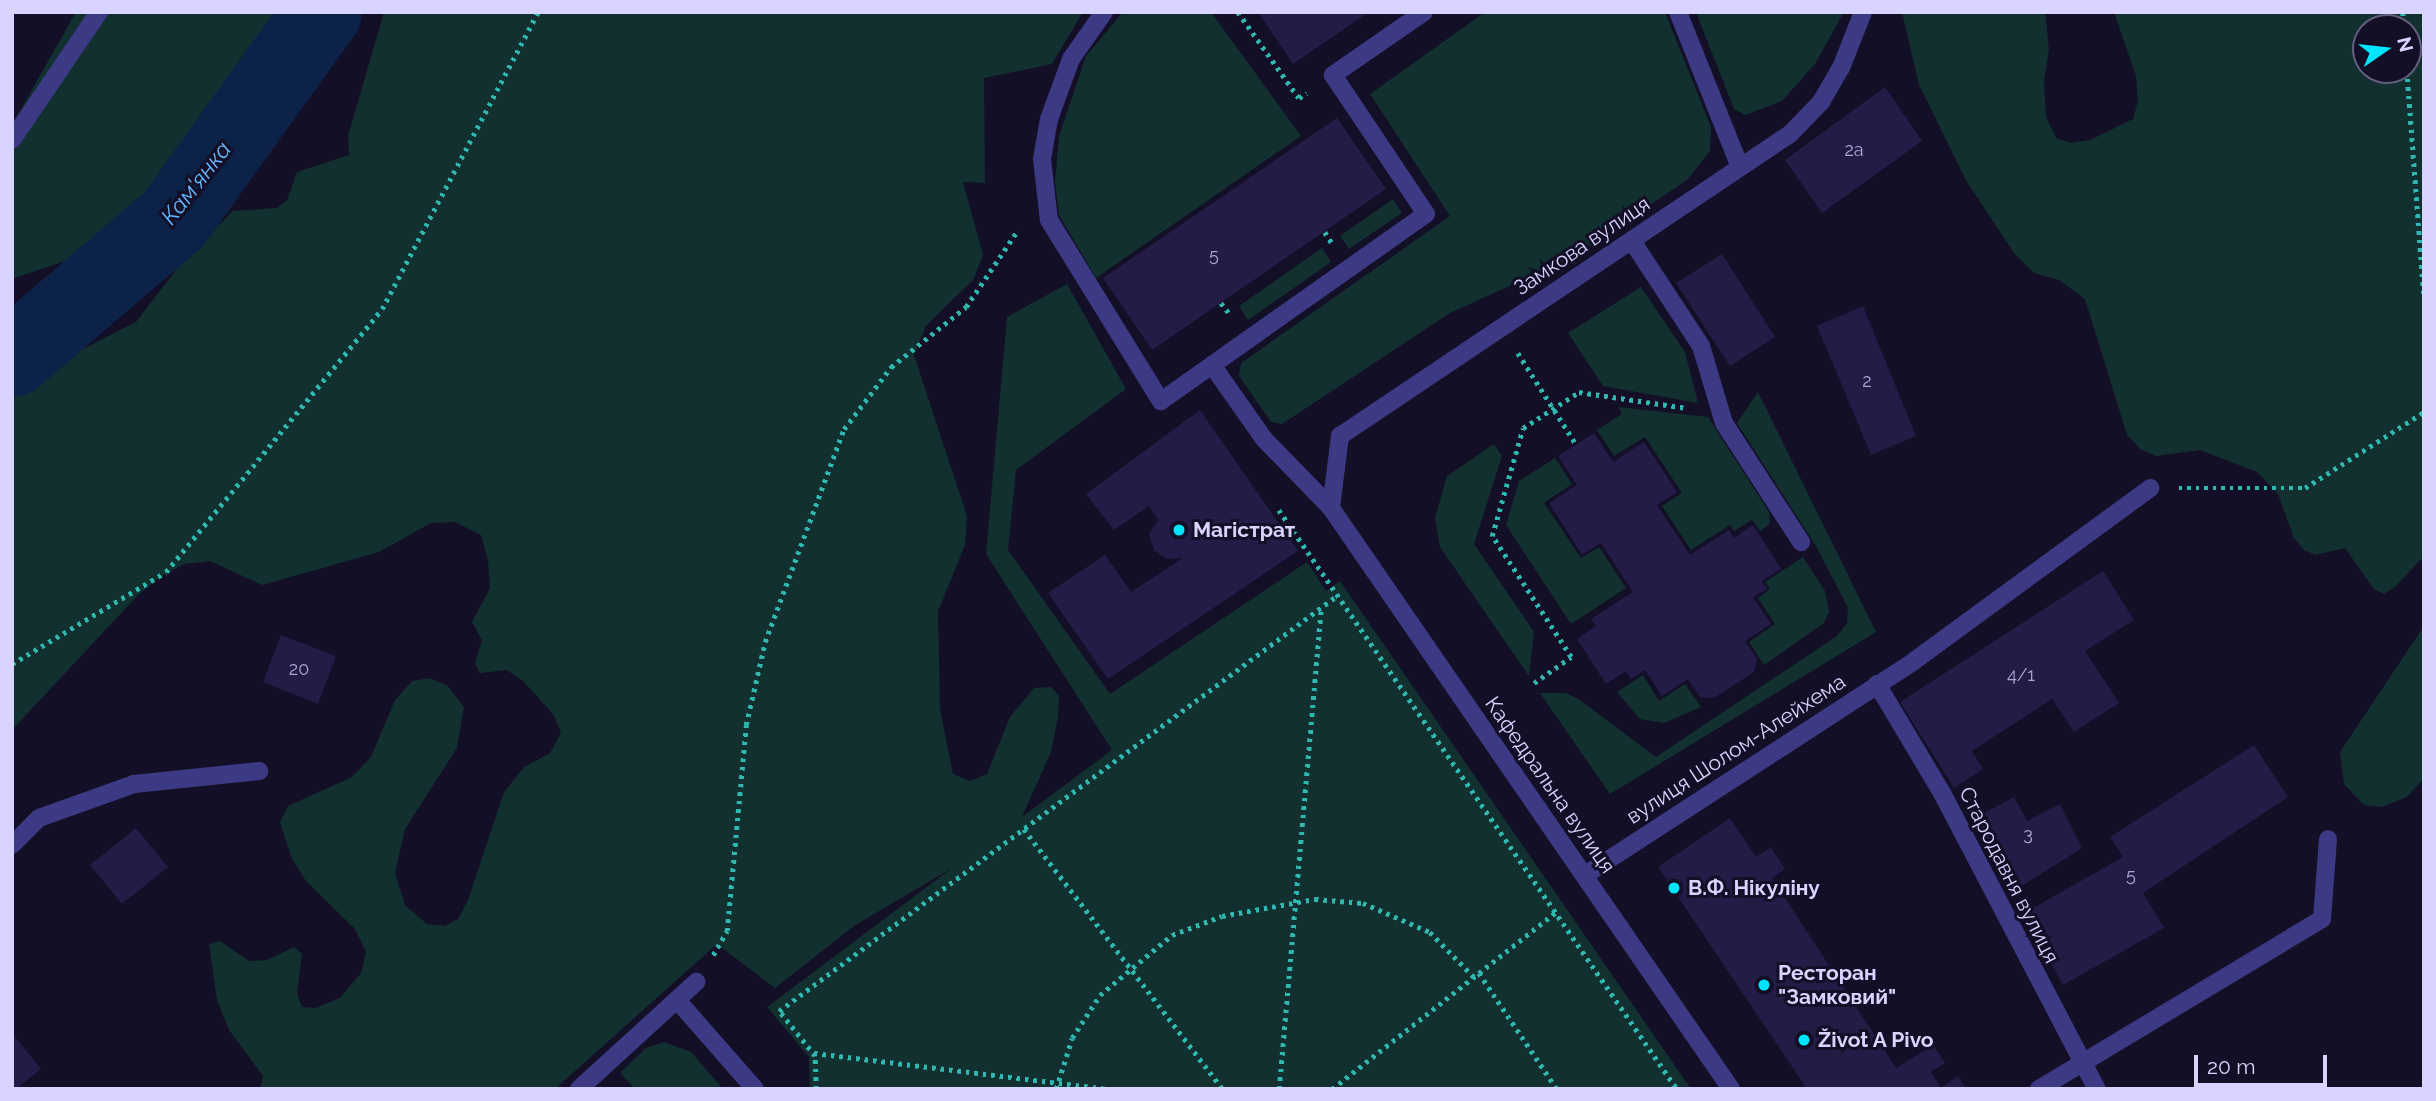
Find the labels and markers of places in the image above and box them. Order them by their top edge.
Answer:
place label: Магістрат [1193,517,1295,543]
marker: Магістрат [1171,522,1187,538]
place label: В.Ф. Нікуліну [1688,875,1820,901]
marker: В.Ф. Нікуліну [1666,880,1682,896]
place label: Ресторан "Замковий" [1778,960,1896,1010]
marker: Ресторан "Замковий" [1756,977,1772,993]
place label: Život A Pivo [1818,1027,1935,1053]
marker: Život A Pivo [1796,1032,1812,1048]

